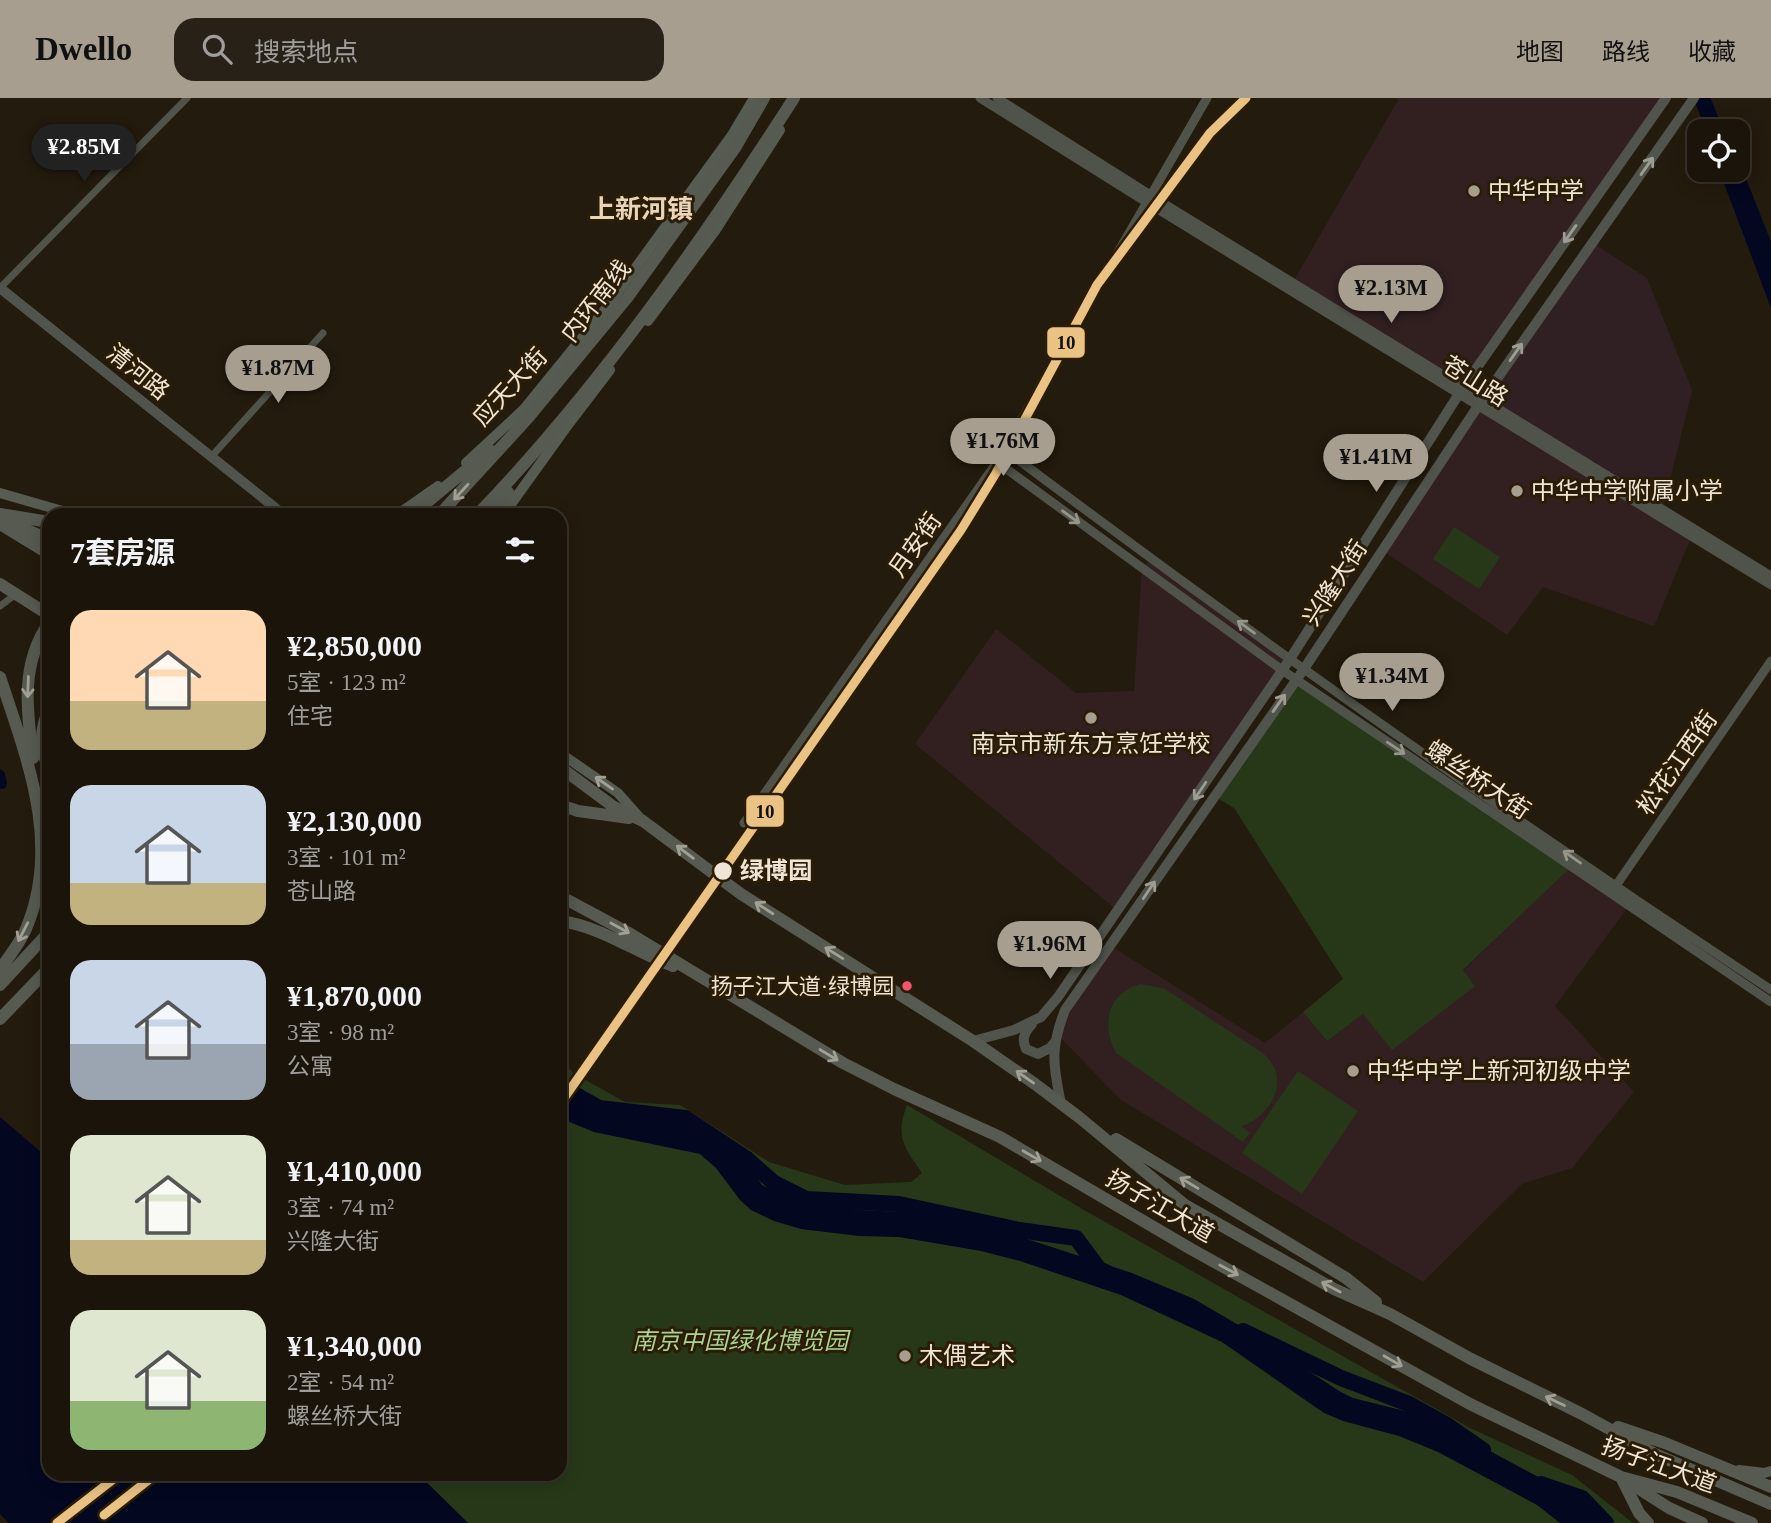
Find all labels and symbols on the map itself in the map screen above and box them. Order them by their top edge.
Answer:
pin: ¥2.85M [27,125,141,184]
one-way arrow [1640,157,1654,176]
place label: 中华中学 [1488,178,1584,204]
marker: 中华中学 [1466,183,1482,199]
district label: 上新河镇 [589,195,693,224]
one-way arrow [1563,224,1577,243]
street label: 内环南线 [556,255,636,347]
pin: ¥2.13M [1334,266,1448,325]
line badge: 10 [1046,326,1086,359]
text: 10 [1057,332,1076,353]
street label: 清河路 [102,339,174,405]
street label: 应天大街 [468,343,552,431]
one-way arrow [1508,343,1523,362]
pin: ¥1.87M [221,345,335,405]
street label: 苍山路 [1438,351,1512,411]
pin: ¥1.76M [946,418,1060,478]
pin: ¥1.41M [1319,434,1433,494]
place label: 中华中学附属小学 [1531,478,1723,504]
one-way arrow [452,483,469,500]
marker: 中华中学附属小学 [1509,483,1525,499]
street label: 月安街 [884,508,946,582]
one-way arrow [1061,509,1080,524]
street label: 兴隆大街 [1298,536,1372,630]
one-way arrow [1237,619,1256,634]
pin: ¥1.34M [1335,654,1449,713]
one-way arrow [21,675,34,698]
one-way arrow [1272,694,1286,713]
street label: 松花江西街 [1632,706,1722,820]
marker: 南京市新东方烹饪学校 [1083,710,1099,726]
place label: 南京市新东方烹饪学校 [971,731,1211,757]
street label: 螺丝桥大街 [1421,736,1535,824]
one-way arrow [1386,741,1405,755]
one-way arrow [595,776,614,790]
one-way arrow [1193,780,1207,800]
line badge: 10 [745,794,785,828]
text: 10 [756,801,775,822]
one-way arrow [676,845,695,860]
one-way arrow [1563,849,1582,864]
place label: 绿博园 [740,858,812,884]
marker: 绿博园 [712,860,734,882]
one-way arrow [1142,881,1156,900]
one-way arrow [755,901,774,916]
one-way arrow [15,921,29,942]
one-way arrow [609,922,630,935]
pin: ¥1.96M [993,922,1107,981]
one-way arrow [825,946,844,961]
place label: 扬子江大道·绿博园 [711,974,894,999]
marker: 扬子江大道·绿博园 [900,979,914,993]
one-way arrow [818,1048,838,1062]
place label: 中华中学上新河初级中学 [1367,1058,1631,1084]
marker: 中华中学上新河初级中学 [1345,1063,1361,1079]
one-way arrow [1016,1070,1035,1084]
one-way arrow [1022,1149,1042,1163]
street label: 扬子江大道 [1102,1165,1218,1247]
one-way arrow [1180,1176,1200,1190]
one-way arrow [1218,1264,1239,1277]
one-way arrow [1321,1279,1341,1293]
park label: 南京中国绿化博览园 [632,1328,851,1354]
place label: 木偶艺术 [919,1343,1015,1369]
marker: 木偶艺术 [897,1348,913,1364]
one-way arrow [1382,1355,1403,1368]
one-way arrow [1545,1393,1566,1407]
street label: 扬子江大道 [1598,1432,1720,1498]

